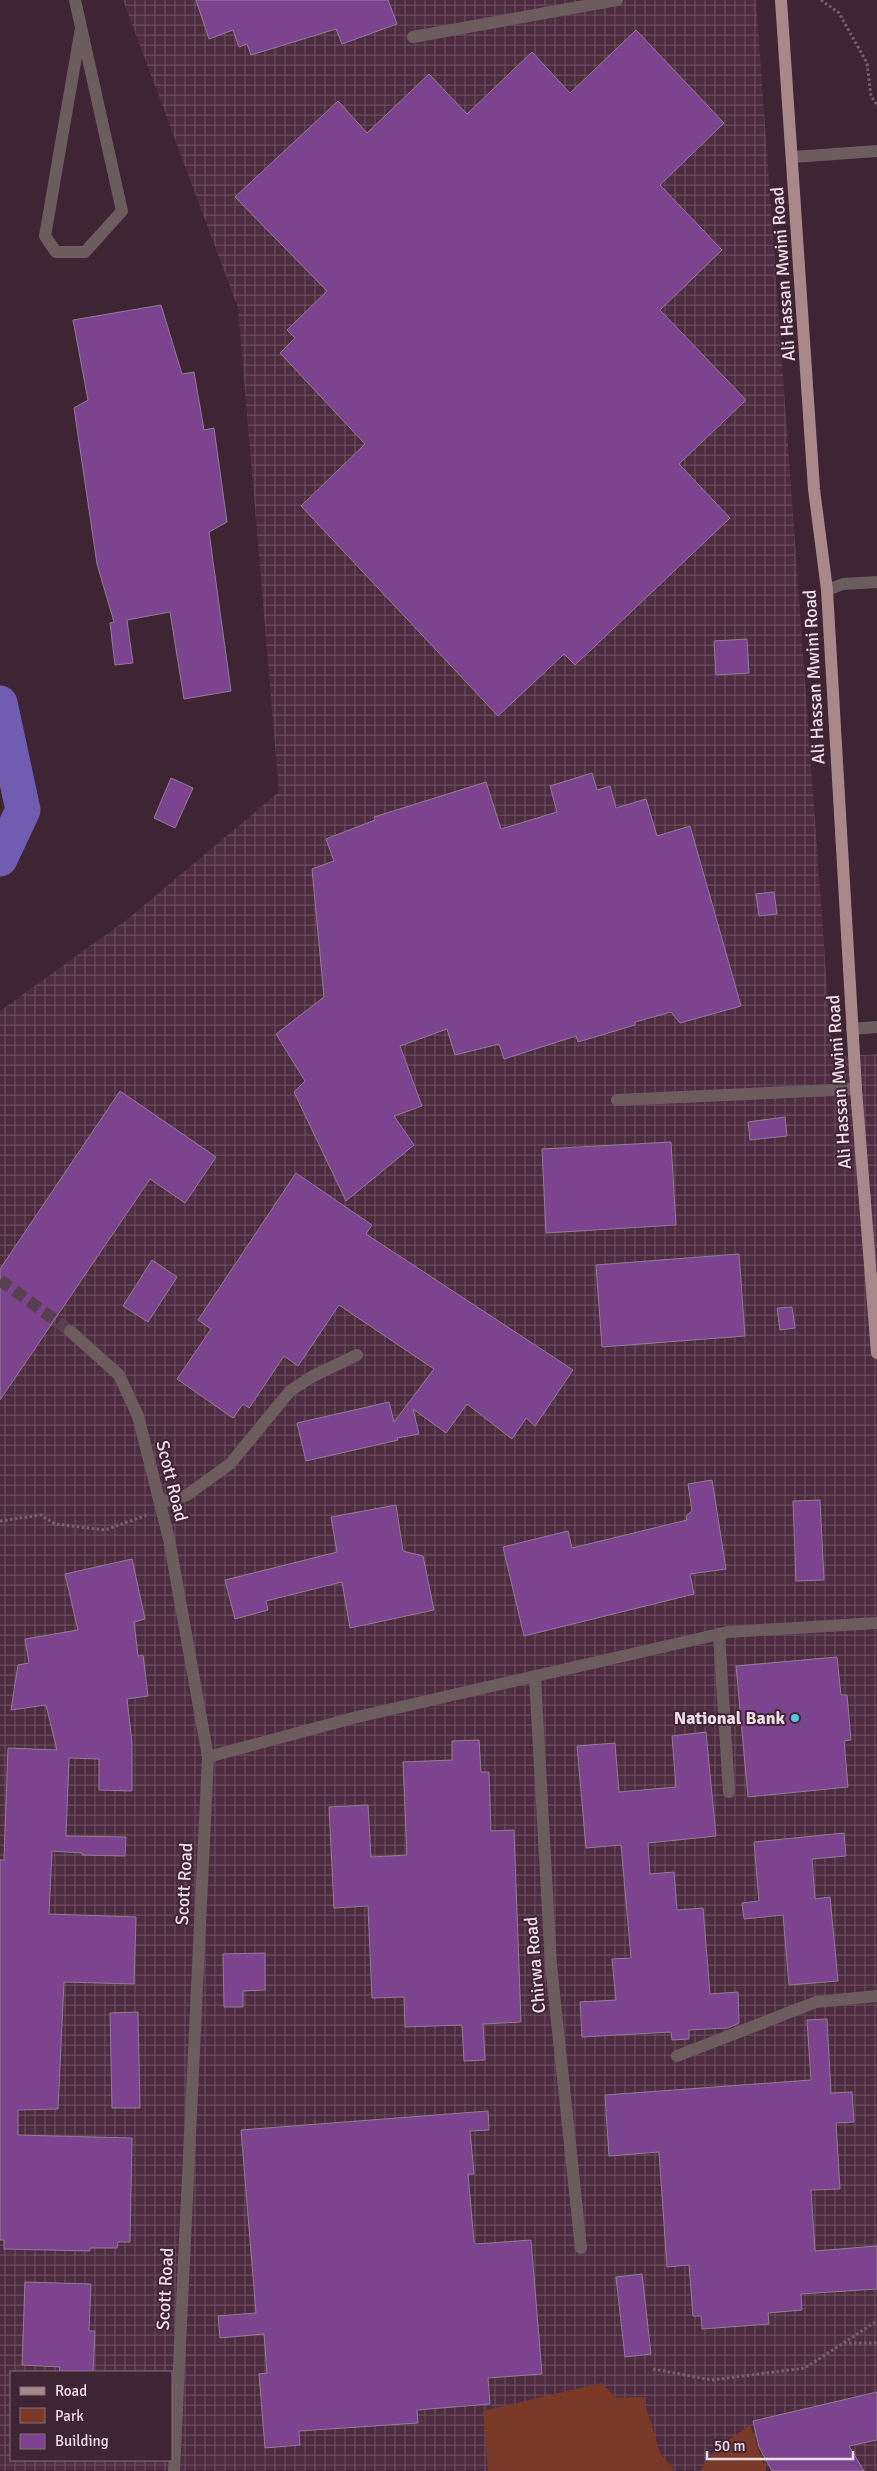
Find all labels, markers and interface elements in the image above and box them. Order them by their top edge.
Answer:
street label: Ali Hassan Mwini Road [766,186,800,362]
street label: Ali Hassan Mwini Road [798,589,830,765]
street label: Ali Hassan Mwini Road [822,994,856,1170]
street label: Scott Road [151,1438,193,1524]
place label: National Bank [674,1707,786,1729]
marker: National Bank [789,1712,801,1724]
street label: Scott Road [171,1842,197,1926]
street label: Chirwa Road [520,1916,550,2014]
street label: Scott Road [152,2247,178,2331]
legend [10,2371,172,2461]
text: Road [55,2382,87,2400]
text: Park [55,2407,84,2425]
scale bar [707,2428,853,2460]
text: Building [55,2432,109,2450]
text: 50 m [714,2437,745,2455]

